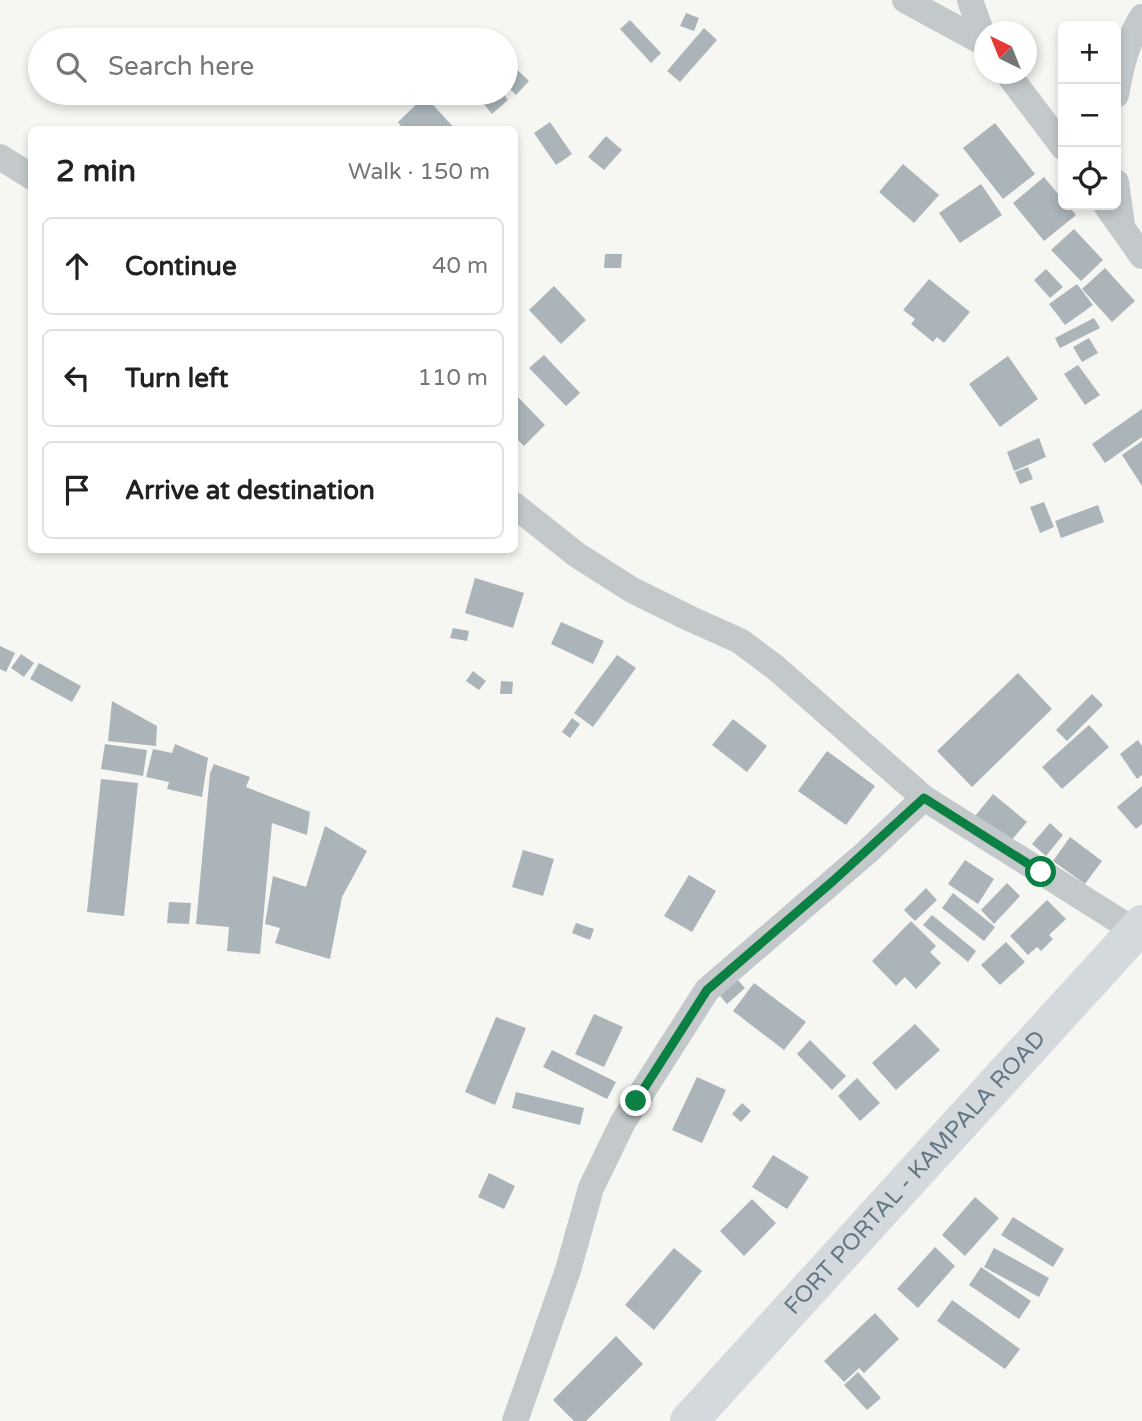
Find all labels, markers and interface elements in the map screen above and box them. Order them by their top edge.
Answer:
north arrow [974,21,1037,84]
map controls [1058,21,1121,210]
button: + [1058,21,1121,84]
search box [28,28,518,105]
icon: search [52,48,90,86]
text: Search here [108,51,254,82]
button: − [1058,84,1121,147]
button: locate [1058,147,1121,210]
text: 2 min [56,153,136,190]
text: Walk · 150 m [348,158,490,186]
icon: ahead [58,247,96,285]
text: Continue [125,251,237,282]
text: 40 m [432,252,488,280]
icon: left [58,359,96,397]
text: Turn left [125,363,228,394]
text: 110 m [418,364,488,392]
icon: arrive [58,471,96,509]
text: Arrive at destination [125,475,375,506]
route start [1025,856,1056,887]
street label: FORT PORTAL - KAMPALA ROAD [779,1025,1052,1321]
route end [620,1085,651,1116]

